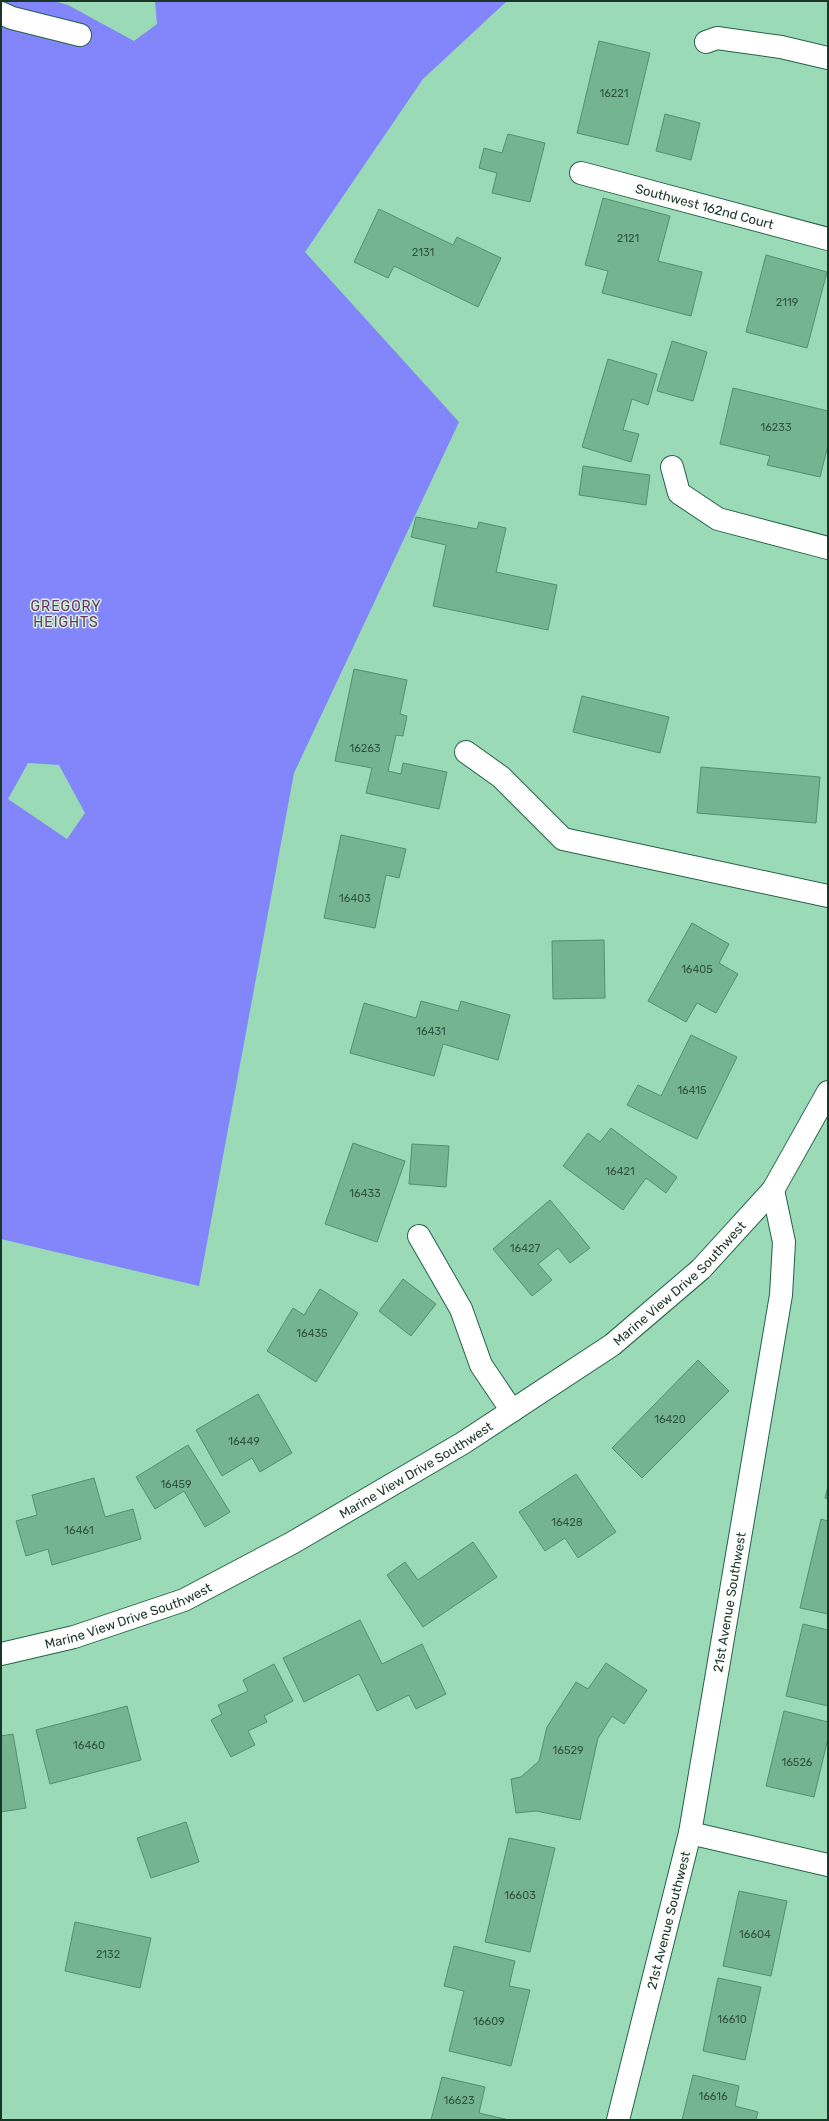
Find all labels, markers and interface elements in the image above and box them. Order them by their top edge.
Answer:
house number: 16221 [600,87,628,100]
street label: Southwest 162nd Court [634,181,775,232]
house number: 2121 [617,232,639,245]
house number: 2131 [412,246,434,259]
house number: 2119 [776,296,798,309]
house number: 16233 [760,421,792,434]
district label: GREGORY HEIGHTS [31,598,102,631]
house number: 16263 [349,742,381,755]
house number: 16403 [339,892,371,905]
house number: 16405 [681,963,713,976]
house number: 16431 [416,1025,446,1038]
house number: 16415 [677,1084,707,1097]
house number: 16421 [605,1165,635,1178]
house number: 16433 [349,1187,381,1200]
street label: Marine View Drive Southwest [610,1218,749,1349]
house number: 16427 [510,1242,540,1255]
house number: 16435 [296,1327,328,1340]
house number: 16420 [654,1413,686,1426]
street label: Marine View Drive Southwest [337,1419,496,1522]
house number: 16449 [228,1435,260,1448]
house number: 16459 [160,1478,192,1491]
house number: 16428 [551,1516,583,1529]
house number: 16461 [64,1524,94,1537]
street label: 21st Avenue Southwest [710,1531,749,1674]
street label: Marine View Drive Southwest [43,1580,214,1652]
house number: 16460 [73,1739,105,1752]
house number: 16529 [553,1744,583,1757]
house number: 16526 [782,1756,813,1769]
street label: 21st Avenue Southwest [644,1850,693,1991]
house number: 16603 [504,1889,536,1902]
house number: 16604 [739,1928,771,1941]
house number: 2132 [96,1948,120,1961]
house number: 16610 [717,2013,747,2026]
house number: 16609 [473,2015,505,2028]
house number: 16616 [698,2090,728,2103]
house number: 16623 [443,2094,475,2107]

